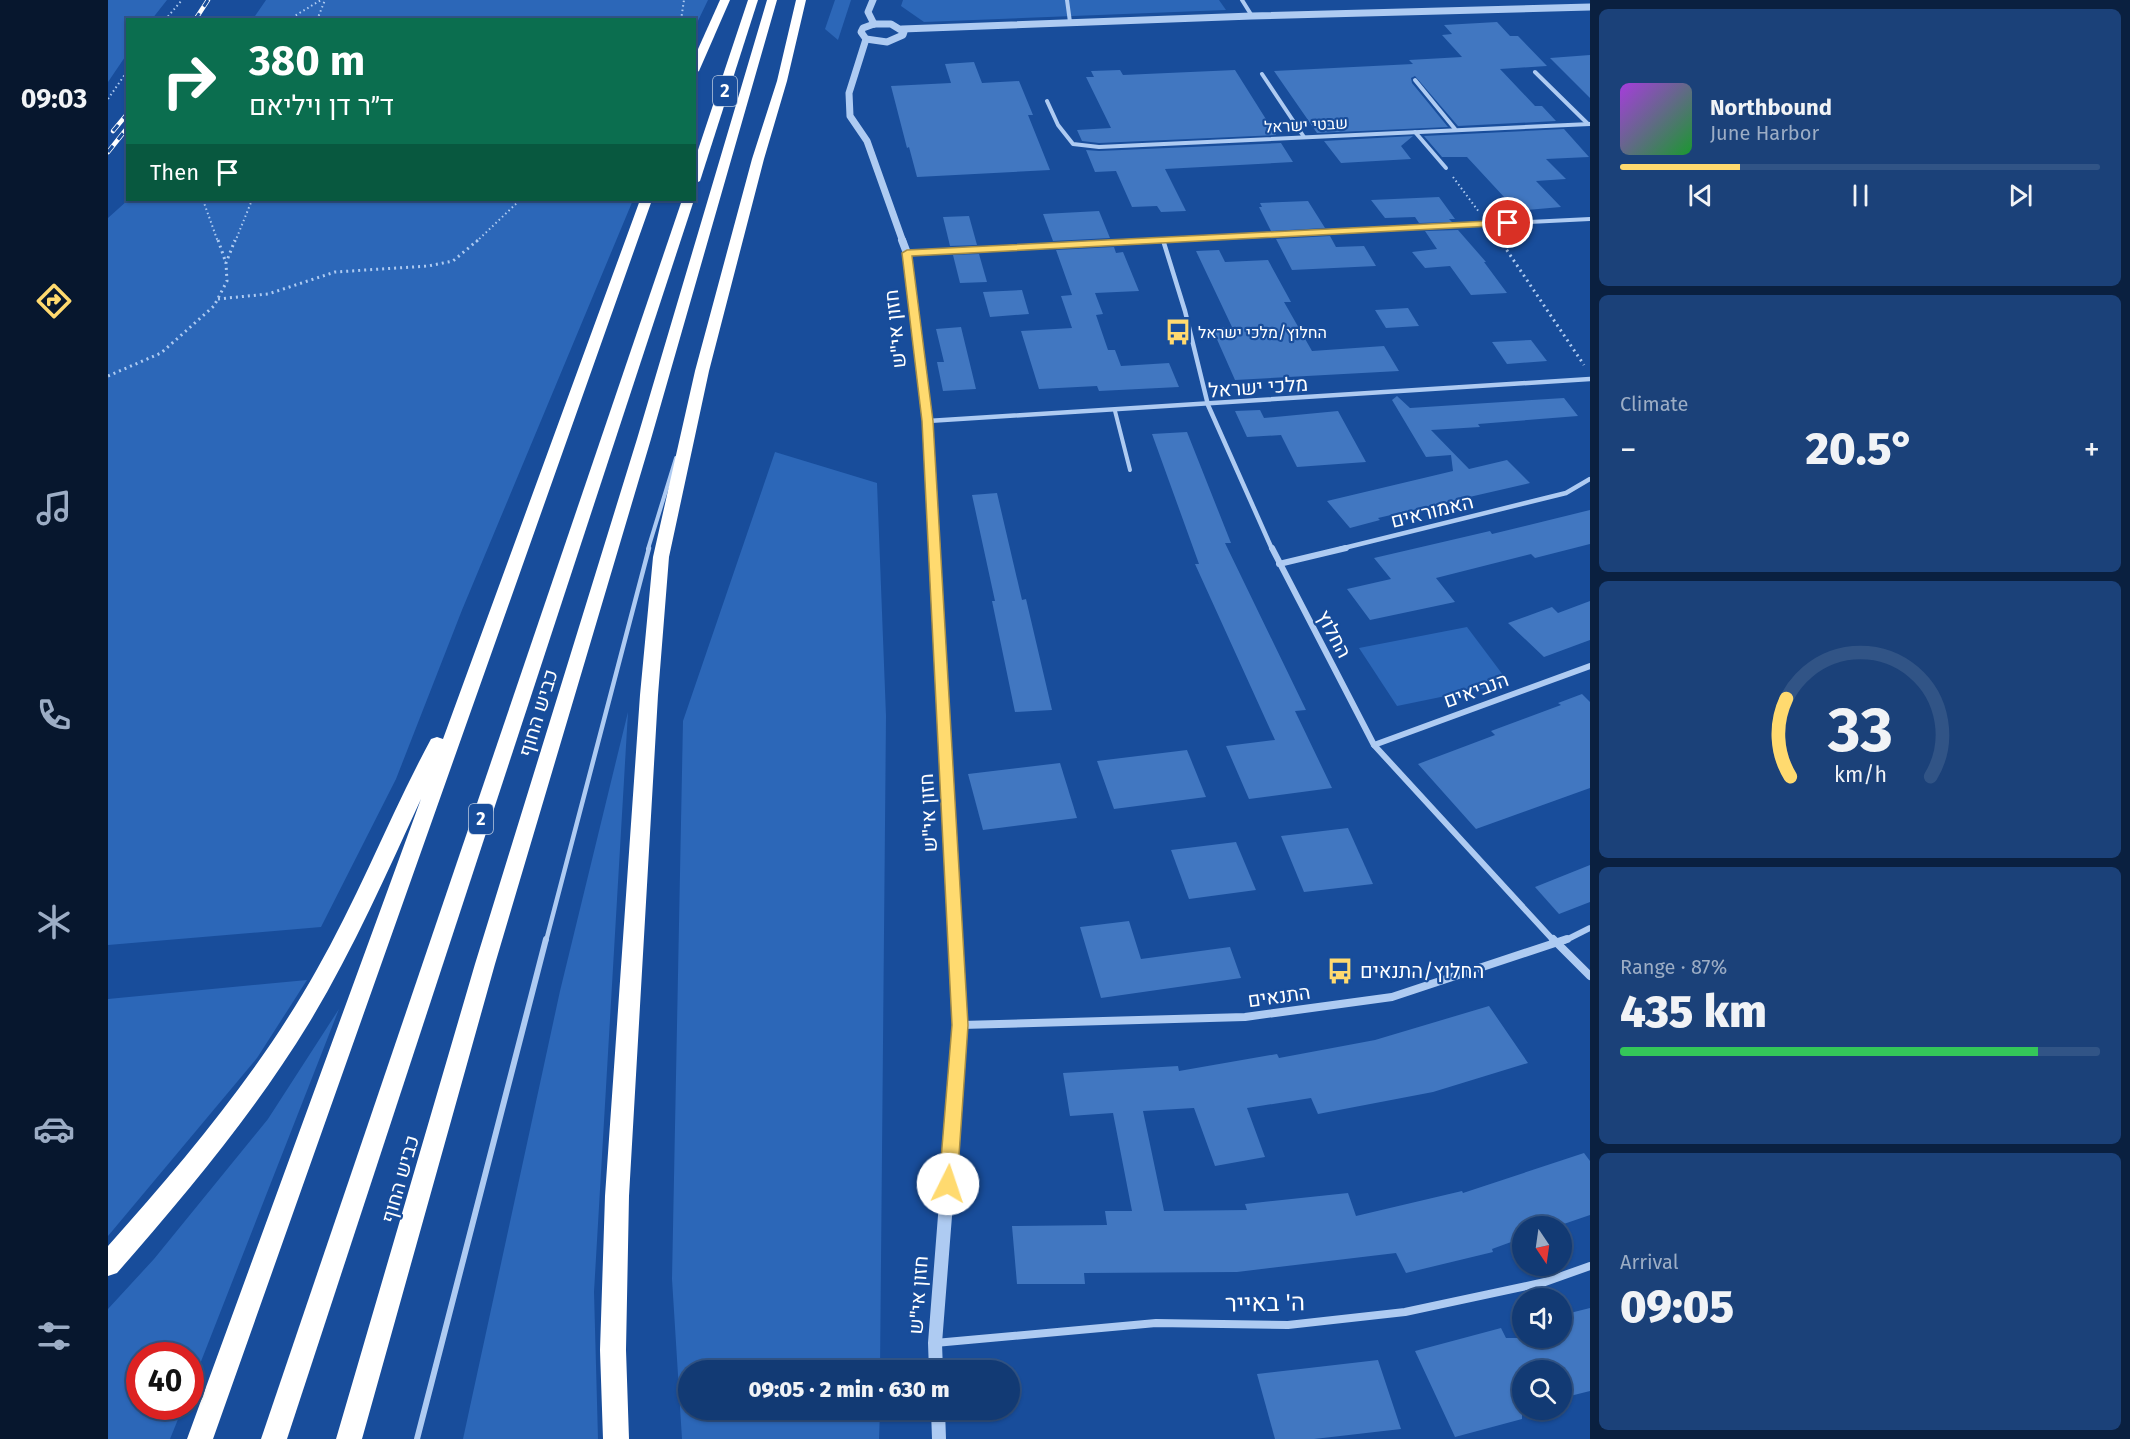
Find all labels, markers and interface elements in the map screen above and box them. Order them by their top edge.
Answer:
text: 380 m [249,36,365,86]
icon: right [150,42,228,120]
road number: 2 [713,76,737,106]
text: 09:03 [21,83,87,115]
text: ד״ר דן ויליאם [249,90,394,122]
text: Northbound [1710,94,1832,121]
street label: שבטי ישראל [1264,113,1348,137]
text: June Harbor [1710,121,1819,145]
icon: arrive [211,156,244,189]
text: Then [150,159,199,186]
icon: previous [1684,179,1717,212]
icon: pause [1844,179,1877,212]
icon: next [2004,179,2037,212]
pin [1482,197,1533,248]
icon: arrive [1491,206,1524,239]
icon: directions [33,280,75,322]
street label: חזון אי"ש [879,289,911,369]
bus stop icon: החלוץ/מלכי ישראל [1163,317,1193,347]
place label: החלוץ/מלכי ישראל [1198,323,1327,342]
street label: מלכי ישראל [1207,372,1309,402]
text: Climate [1620,392,1688,416]
text: 20.5° [1805,422,1915,476]
text: − [1620,430,1637,470]
text: + [2084,430,2100,470]
icon: music [33,487,75,529]
street label: האמוראים [1388,489,1476,533]
street label: החלוץ [1311,606,1357,662]
street label: כביש החוף [513,666,563,760]
street label: הנביאים [1440,667,1512,713]
text: 33 [1827,693,1892,768]
icon: phone [33,694,75,736]
text: km/h [1833,762,1887,788]
street label: חזון אי"ש [914,773,942,853]
road number: 2 [469,804,493,834]
icon: climate [33,901,75,943]
text: Range · 87% [1620,955,1727,979]
bus stop icon: החלוץ/התנאים [1325,956,1355,986]
place label: החלוץ/התנאים [1360,959,1484,983]
street label: התנאים [1246,980,1312,1012]
text: 435 km [1620,985,1767,1039]
icon: car [33,1108,75,1150]
street label: כביש החוף [376,1132,424,1226]
position arrow [916,1152,980,1216]
north arrow [1512,1216,1572,1276]
map controls [1512,1216,1572,1420]
text: Arrival [1620,1250,1679,1274]
street label: חזון אי"ש [903,1255,933,1335]
text: 09:05 [1620,1280,1734,1334]
street label: ה' באייר [1225,1288,1305,1318]
button: sound [1512,1288,1572,1348]
icon: filters [33,1315,75,1357]
speed limit sign: 40 [126,1342,204,1420]
button: search [1512,1360,1572,1420]
text: 09:05 · 2 min · 630 m [749,1376,949,1403]

